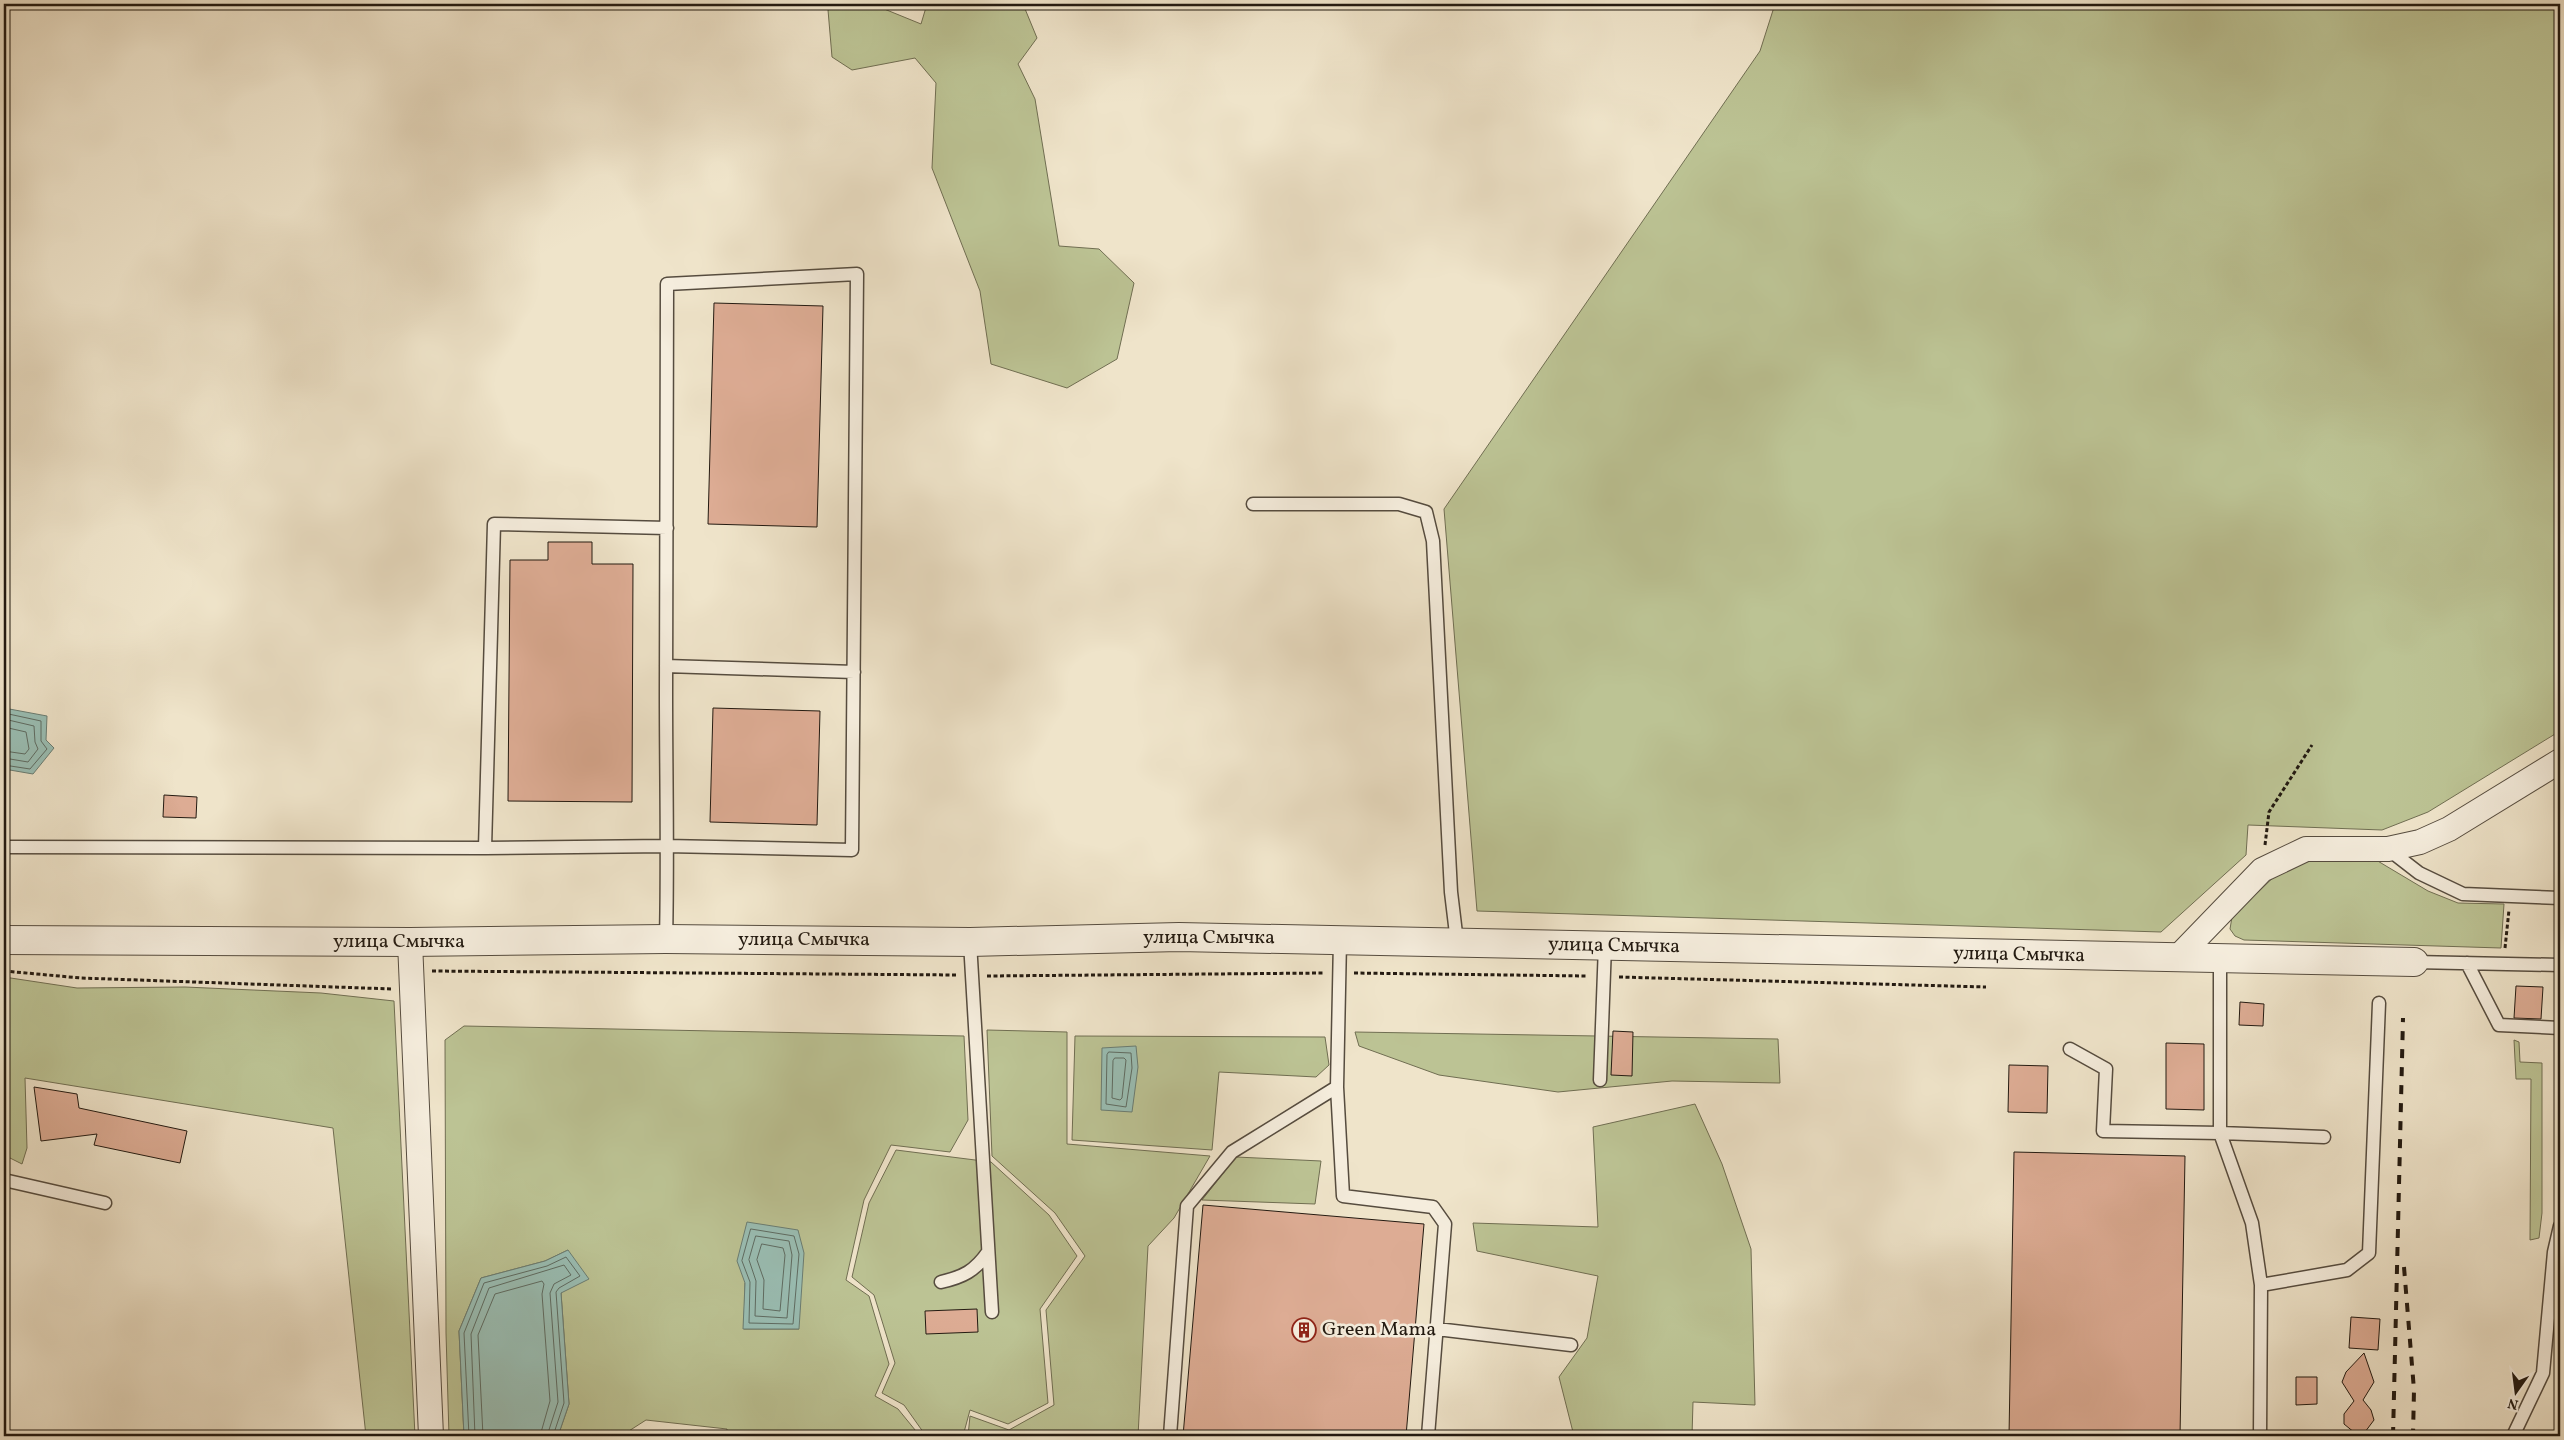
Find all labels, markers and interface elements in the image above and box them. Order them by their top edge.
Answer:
street label: улица Смычка [1143,924,1275,952]
street label: улица Смычка [738,926,870,954]
street label: улица Смычка [333,928,465,956]
street label: улица Смычка [1548,931,1680,961]
street label: улица Смычка [1953,940,2085,970]
place label: Green Mama [1322,1316,1436,1344]
building icon: Green Mama [1291,1317,1317,1343]
north arrow [2492,1368,2542,1418]
text: N [2506,1393,2520,1414]

